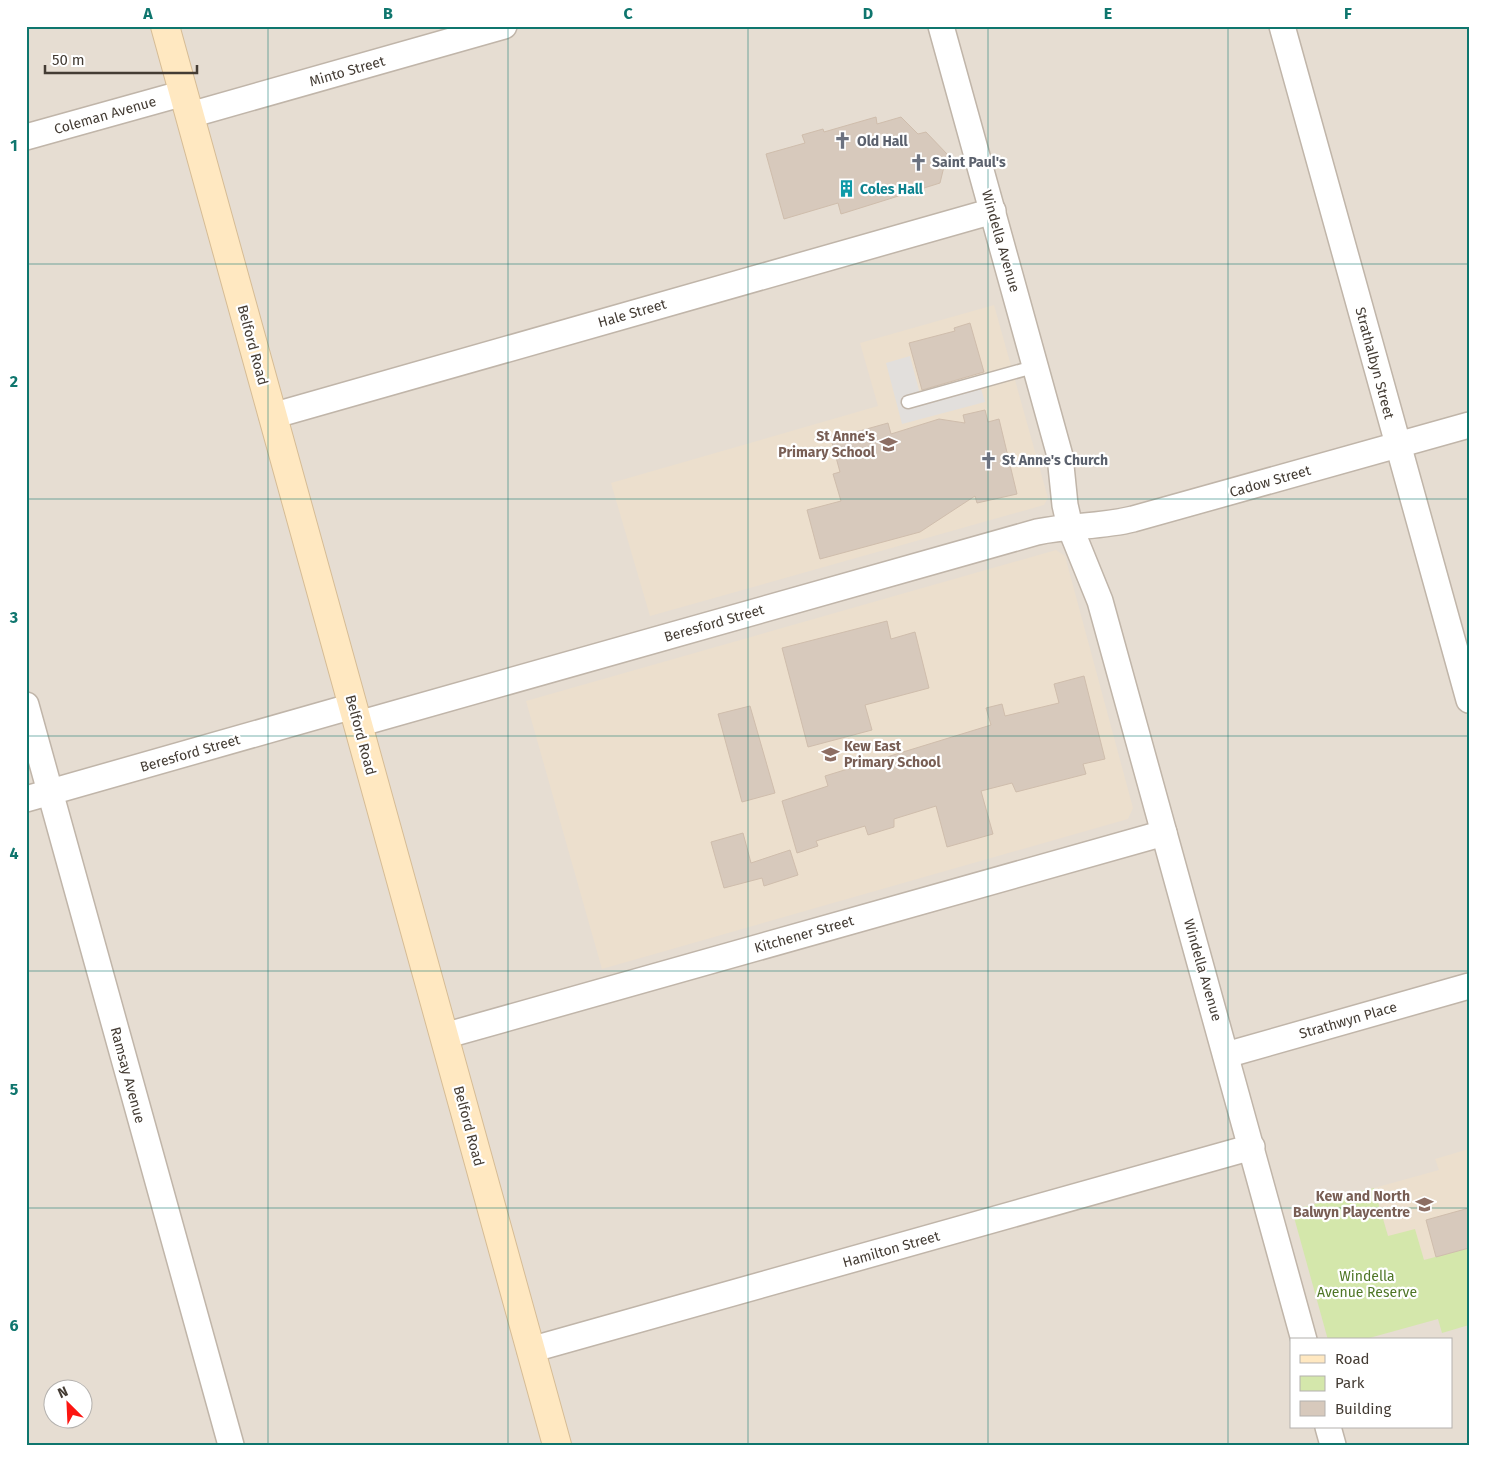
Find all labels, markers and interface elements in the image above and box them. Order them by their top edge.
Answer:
text: A [142,4,153,23]
text: B [383,4,393,23]
text: C [623,4,633,23]
text: D [863,4,873,23]
text: E [1104,4,1112,23]
text: F [1344,4,1352,23]
scale bar [45,42,198,74]
text: 50 m [52,51,85,69]
street label: Minto Street [307,52,388,90]
street label: Coleman Avenue [52,93,158,138]
church icon: Old Hall [833,131,853,151]
place label: Old Hall [857,133,908,150]
text: 1 [10,136,18,155]
church icon: Saint Paul's [908,152,928,172]
place label: Saint Paul's [932,154,1006,171]
building icon: Coles Hall [836,179,856,199]
place label: Coles Hall [860,181,924,198]
street label: Windella Avenue [978,188,1023,294]
street label: Hale Street [596,295,669,331]
street label: Belford Road [234,303,271,387]
street label: Strathalbyn Street [1351,305,1398,422]
text: 2 [10,372,18,391]
place label: St Anne's Primary School [778,428,876,461]
school or university icon: St Anne's Primary School [879,434,899,454]
church icon: St Anne's Church [978,450,998,470]
place label: St Anne's Church [1002,452,1108,469]
street label: Cadow Street [1228,462,1314,501]
street label: Beresford Street [662,601,767,646]
text: 3 [9,608,18,627]
street label: Belford Road [342,693,379,777]
street label: Beresford Street [138,731,243,776]
place label: Kew East Primary School [844,738,942,771]
school or university icon: Kew East Primary School [820,744,840,764]
text: 4 [9,844,19,863]
street label: Kitchener Street [753,912,857,957]
street label: Windella Avenue [1180,917,1225,1023]
street label: Strathwyn Place [1297,998,1399,1043]
street label: Ramsay Avenue [107,1025,149,1125]
text: 5 [10,1080,19,1099]
street label: Belford Road [450,1084,487,1168]
place label: Kew and North Balwyn Playcentre [1293,1188,1410,1221]
school or university icon: Kew and North Balwyn Playcentre [1414,1194,1434,1214]
street label: Hamilton Street [841,1227,942,1271]
park label: Windella Avenue Reserve [1317,1268,1417,1301]
text: 6 [9,1316,19,1335]
legend [1290,1338,1452,1428]
text: Road [1335,1350,1370,1368]
text: Park [1335,1374,1365,1392]
north arrow [42,1378,92,1428]
text: N [55,1383,71,1402]
text: Building [1335,1400,1391,1418]

